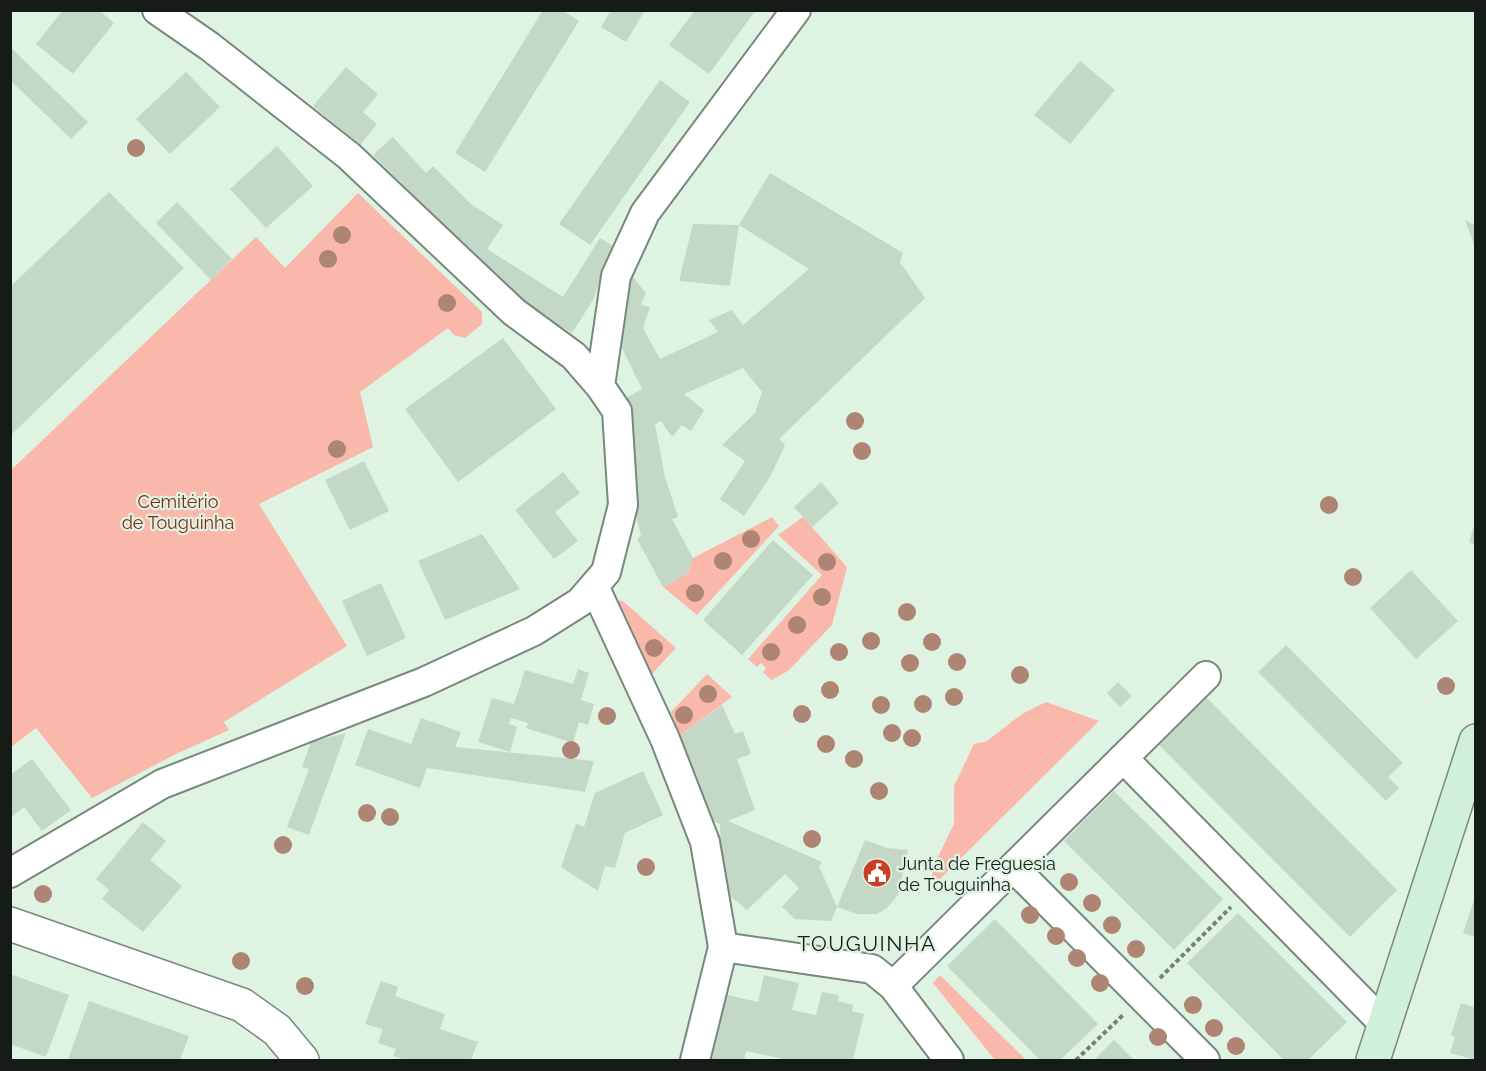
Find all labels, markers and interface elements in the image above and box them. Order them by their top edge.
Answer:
park label: Cemitério de Touguinha [122,491,234,533]
place label: Junta de Freguesia de Touguinha [898,853,1056,895]
public building icon: Junta de Freguesia de Touguinha [861,857,893,889]
district label: TOUGUINHA [797,931,937,956]

